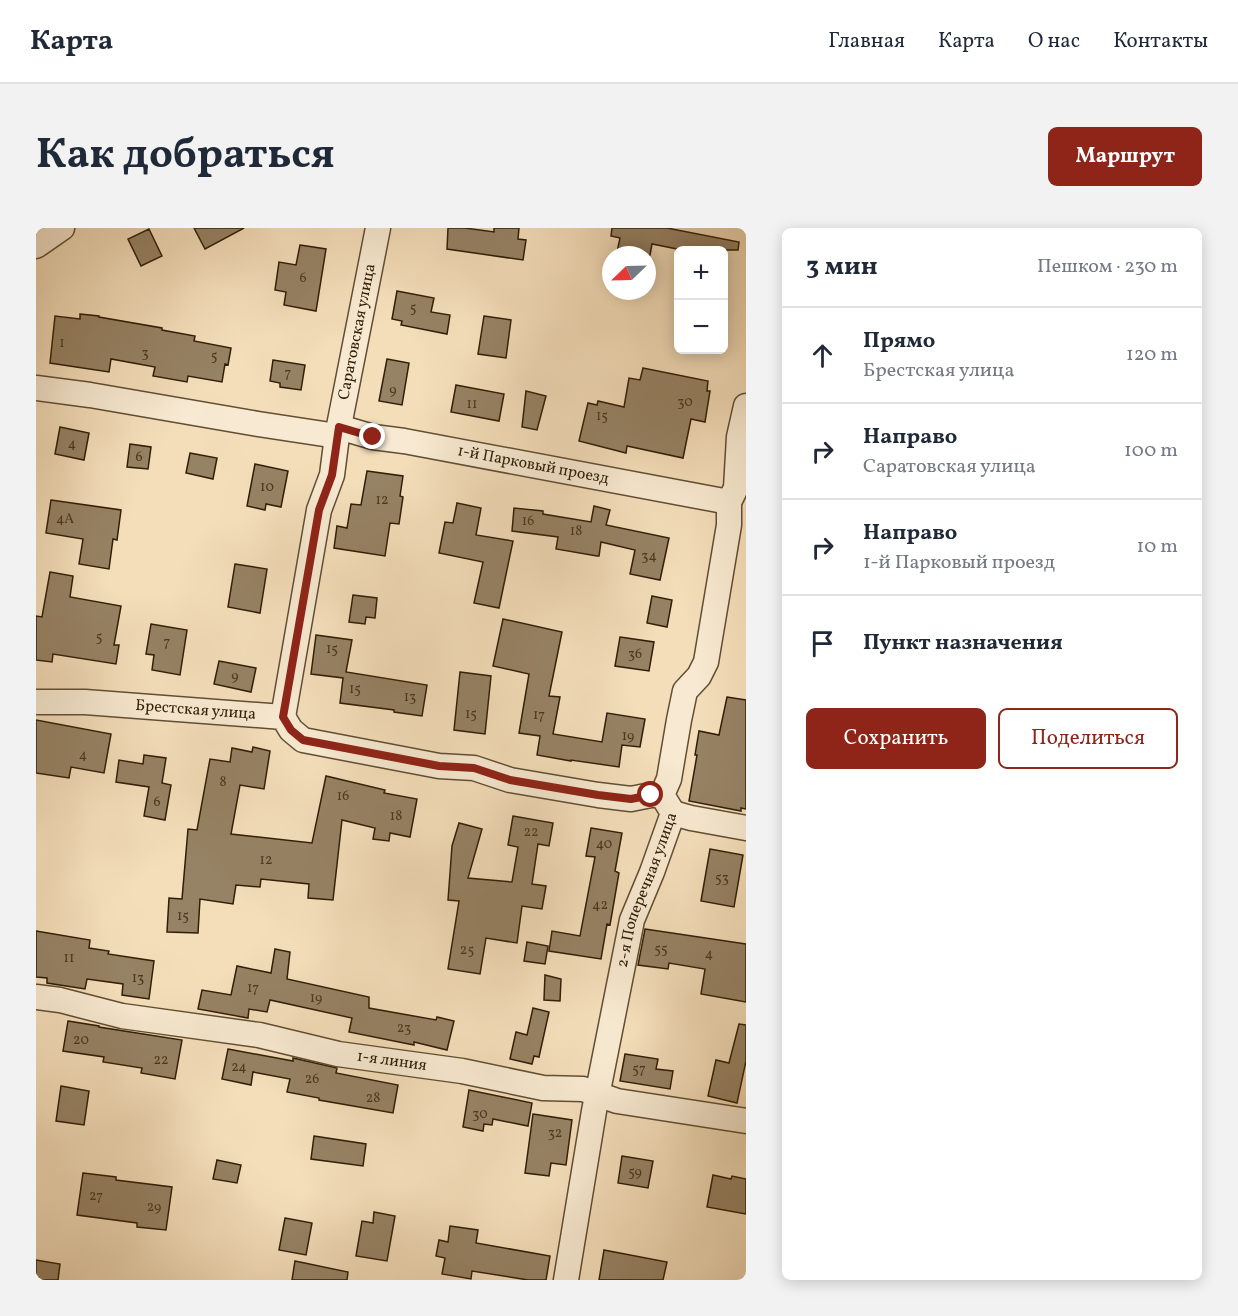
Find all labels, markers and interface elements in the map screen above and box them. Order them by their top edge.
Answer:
text: Карта [30,22,113,61]
text: Главная [828,27,905,56]
text: Карта [938,27,995,56]
text: О нас [1028,27,1080,56]
text: Контакты [1113,27,1208,56]
text: Как добраться [36,127,335,186]
button: Маршрут [1048,127,1202,186]
north arrow [602,246,656,300]
map controls [674,246,728,354]
button: + [674,246,728,300]
text: 3 мин [806,249,878,285]
text: Пешком · 230 m [1037,253,1178,281]
street label: Саратовская улица [333,262,382,402]
house number: 6 [299,269,307,288]
house number: 5 [410,299,416,318]
button: − [674,300,728,354]
text: Прямо [863,326,935,357]
house number: 1 [59,334,65,353]
icon: ahead [806,339,839,372]
text: 120 m [1126,341,1178,369]
house number: 3 [141,344,149,363]
house number: 5 [211,347,217,366]
text: Брестская улица [863,357,1014,385]
house number: 7 [285,364,292,383]
house number: 9 [389,381,397,400]
house number: 30 [677,393,693,412]
house number: 11 [467,395,477,414]
house number: 15 [596,407,608,426]
text: Направо [863,422,957,453]
route end [359,423,385,449]
house number: 4 [68,435,76,454]
icon: right [806,435,839,468]
text: 100 m [1124,437,1178,465]
street label: 1-й Парковый проезд [455,440,611,490]
house number: 6 [135,448,143,467]
text: Саратовская улица [863,453,1036,481]
house number: 10 [260,478,274,497]
house number: 12 [376,491,388,510]
house number: 4А [56,510,74,529]
house number: 16 [522,512,534,531]
text: Направо [863,518,957,549]
house number: 18 [570,522,582,541]
icon: right [806,531,839,564]
text: 10 m [1137,533,1178,561]
house number: 34 [641,547,657,566]
text: 1-й Парковый проезд [863,549,1055,577]
icon: arrive [806,627,839,660]
house number: 5 [96,628,102,647]
text: Пункт назначения [863,628,1063,659]
house number: 7 [164,633,171,652]
house number: 15 [326,640,338,659]
house number: 36 [628,645,642,664]
house number: 9 [231,667,239,686]
house number: 15 [349,680,361,699]
house number: 13 [404,688,416,707]
street label: Брестская улица [134,695,257,726]
house number: 15 [465,705,477,724]
house number: 17 [533,706,545,725]
button: Сохранить [806,708,986,769]
button: Поделиться [998,708,1178,769]
house number: 19 [622,727,634,746]
house number: 4 [79,746,87,765]
house number: 8 [219,773,227,792]
route start [637,781,663,807]
house number: 16 [337,787,349,806]
house number: 6 [153,793,161,812]
house number: 18 [390,807,402,826]
street label: 2-я Поперечная улица [612,809,683,970]
house number: 22 [523,823,539,842]
house number: 40 [596,835,612,854]
house number: 12 [260,851,272,870]
house number: 53 [715,869,729,888]
house number: 42 [592,896,608,915]
house number: 15 [177,907,189,926]
house number: 55 [654,940,668,959]
house number: 25 [460,941,474,960]
house number: 4 [705,945,713,964]
house number: 11 [64,949,74,968]
house number: 13 [132,969,144,988]
house number: 17 [247,979,259,998]
house number: 19 [310,989,322,1008]
house number: 23 [397,1019,411,1038]
house number: 20 [73,1031,89,1050]
street label: 1-я линия [355,1046,428,1077]
house number: 22 [153,1051,169,1070]
house number: 24 [231,1058,247,1077]
house number: 57 [632,1060,646,1079]
house number: 26 [305,1070,319,1089]
house number: 28 [366,1089,380,1108]
house number: 30 [472,1105,488,1124]
house number: 32 [548,1124,562,1143]
house number: 59 [628,1163,642,1182]
house number: 27 [89,1187,103,1206]
house number: 29 [147,1198,161,1217]

